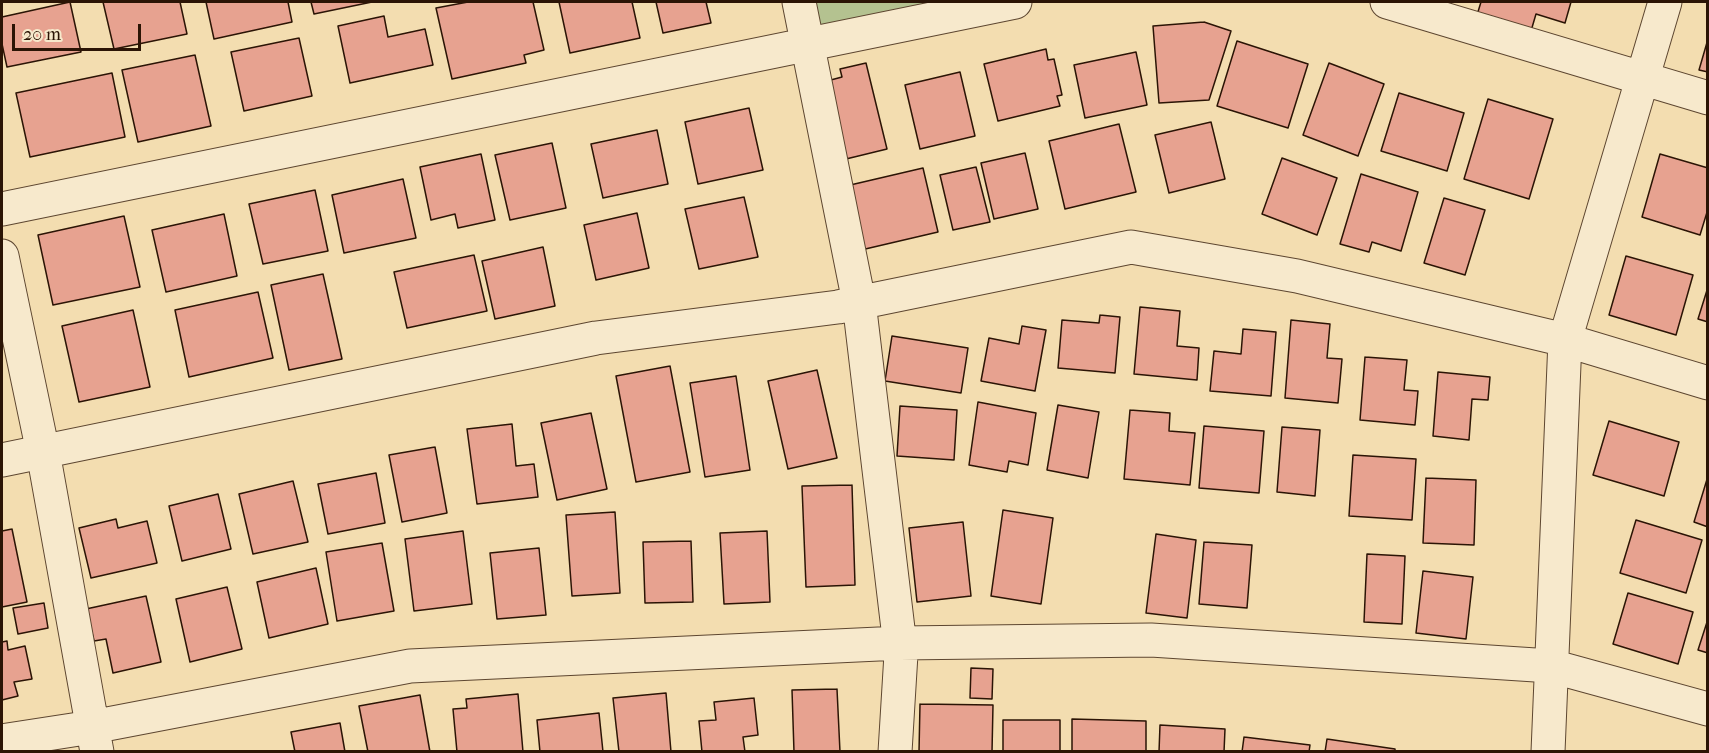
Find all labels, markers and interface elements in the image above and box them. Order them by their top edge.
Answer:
scale bar [15,12,144,50]
text: 20 m [23,24,61,45]

